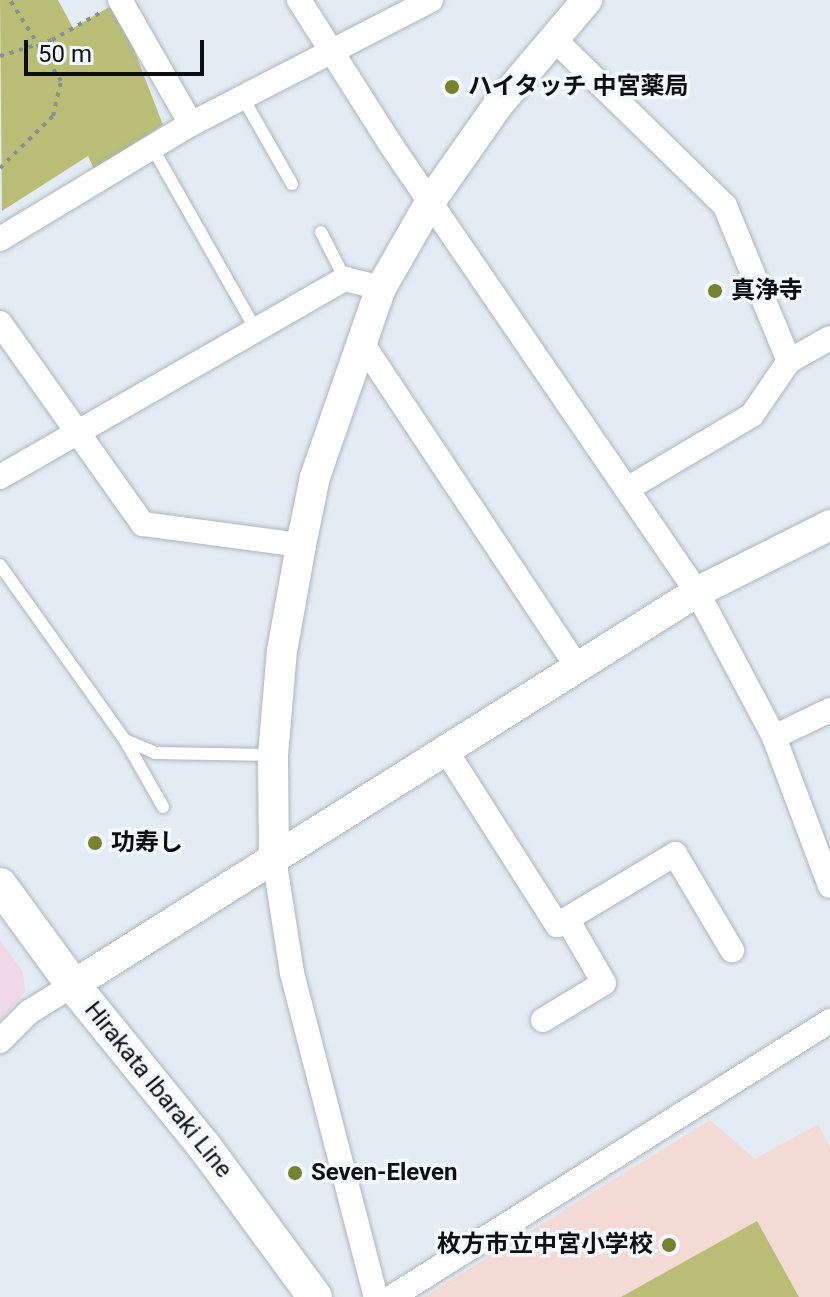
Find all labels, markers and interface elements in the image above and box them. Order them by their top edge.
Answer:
scale bar [28,24,208,74]
text: 50 m [38,40,92,68]
place label: ハイタッチ 中宮薬局 [468,73,690,101]
marker: ハイタッチ 中宮薬局 [443,78,461,96]
place label: 真浄寺 [731,277,803,305]
marker: 真浄寺 [706,282,724,300]
place label: 功寿し [111,829,183,857]
marker: 功寿し [86,834,104,852]
street label: Hirakata Ibaraki Line [78,996,238,1184]
place label: Seven-Eleven [311,1159,458,1187]
marker: Seven-Eleven [286,1164,304,1182]
place label: 枚方市立中宮小学校 [437,1231,653,1259]
marker: 枚方市立中宮小学校 [660,1236,678,1254]

